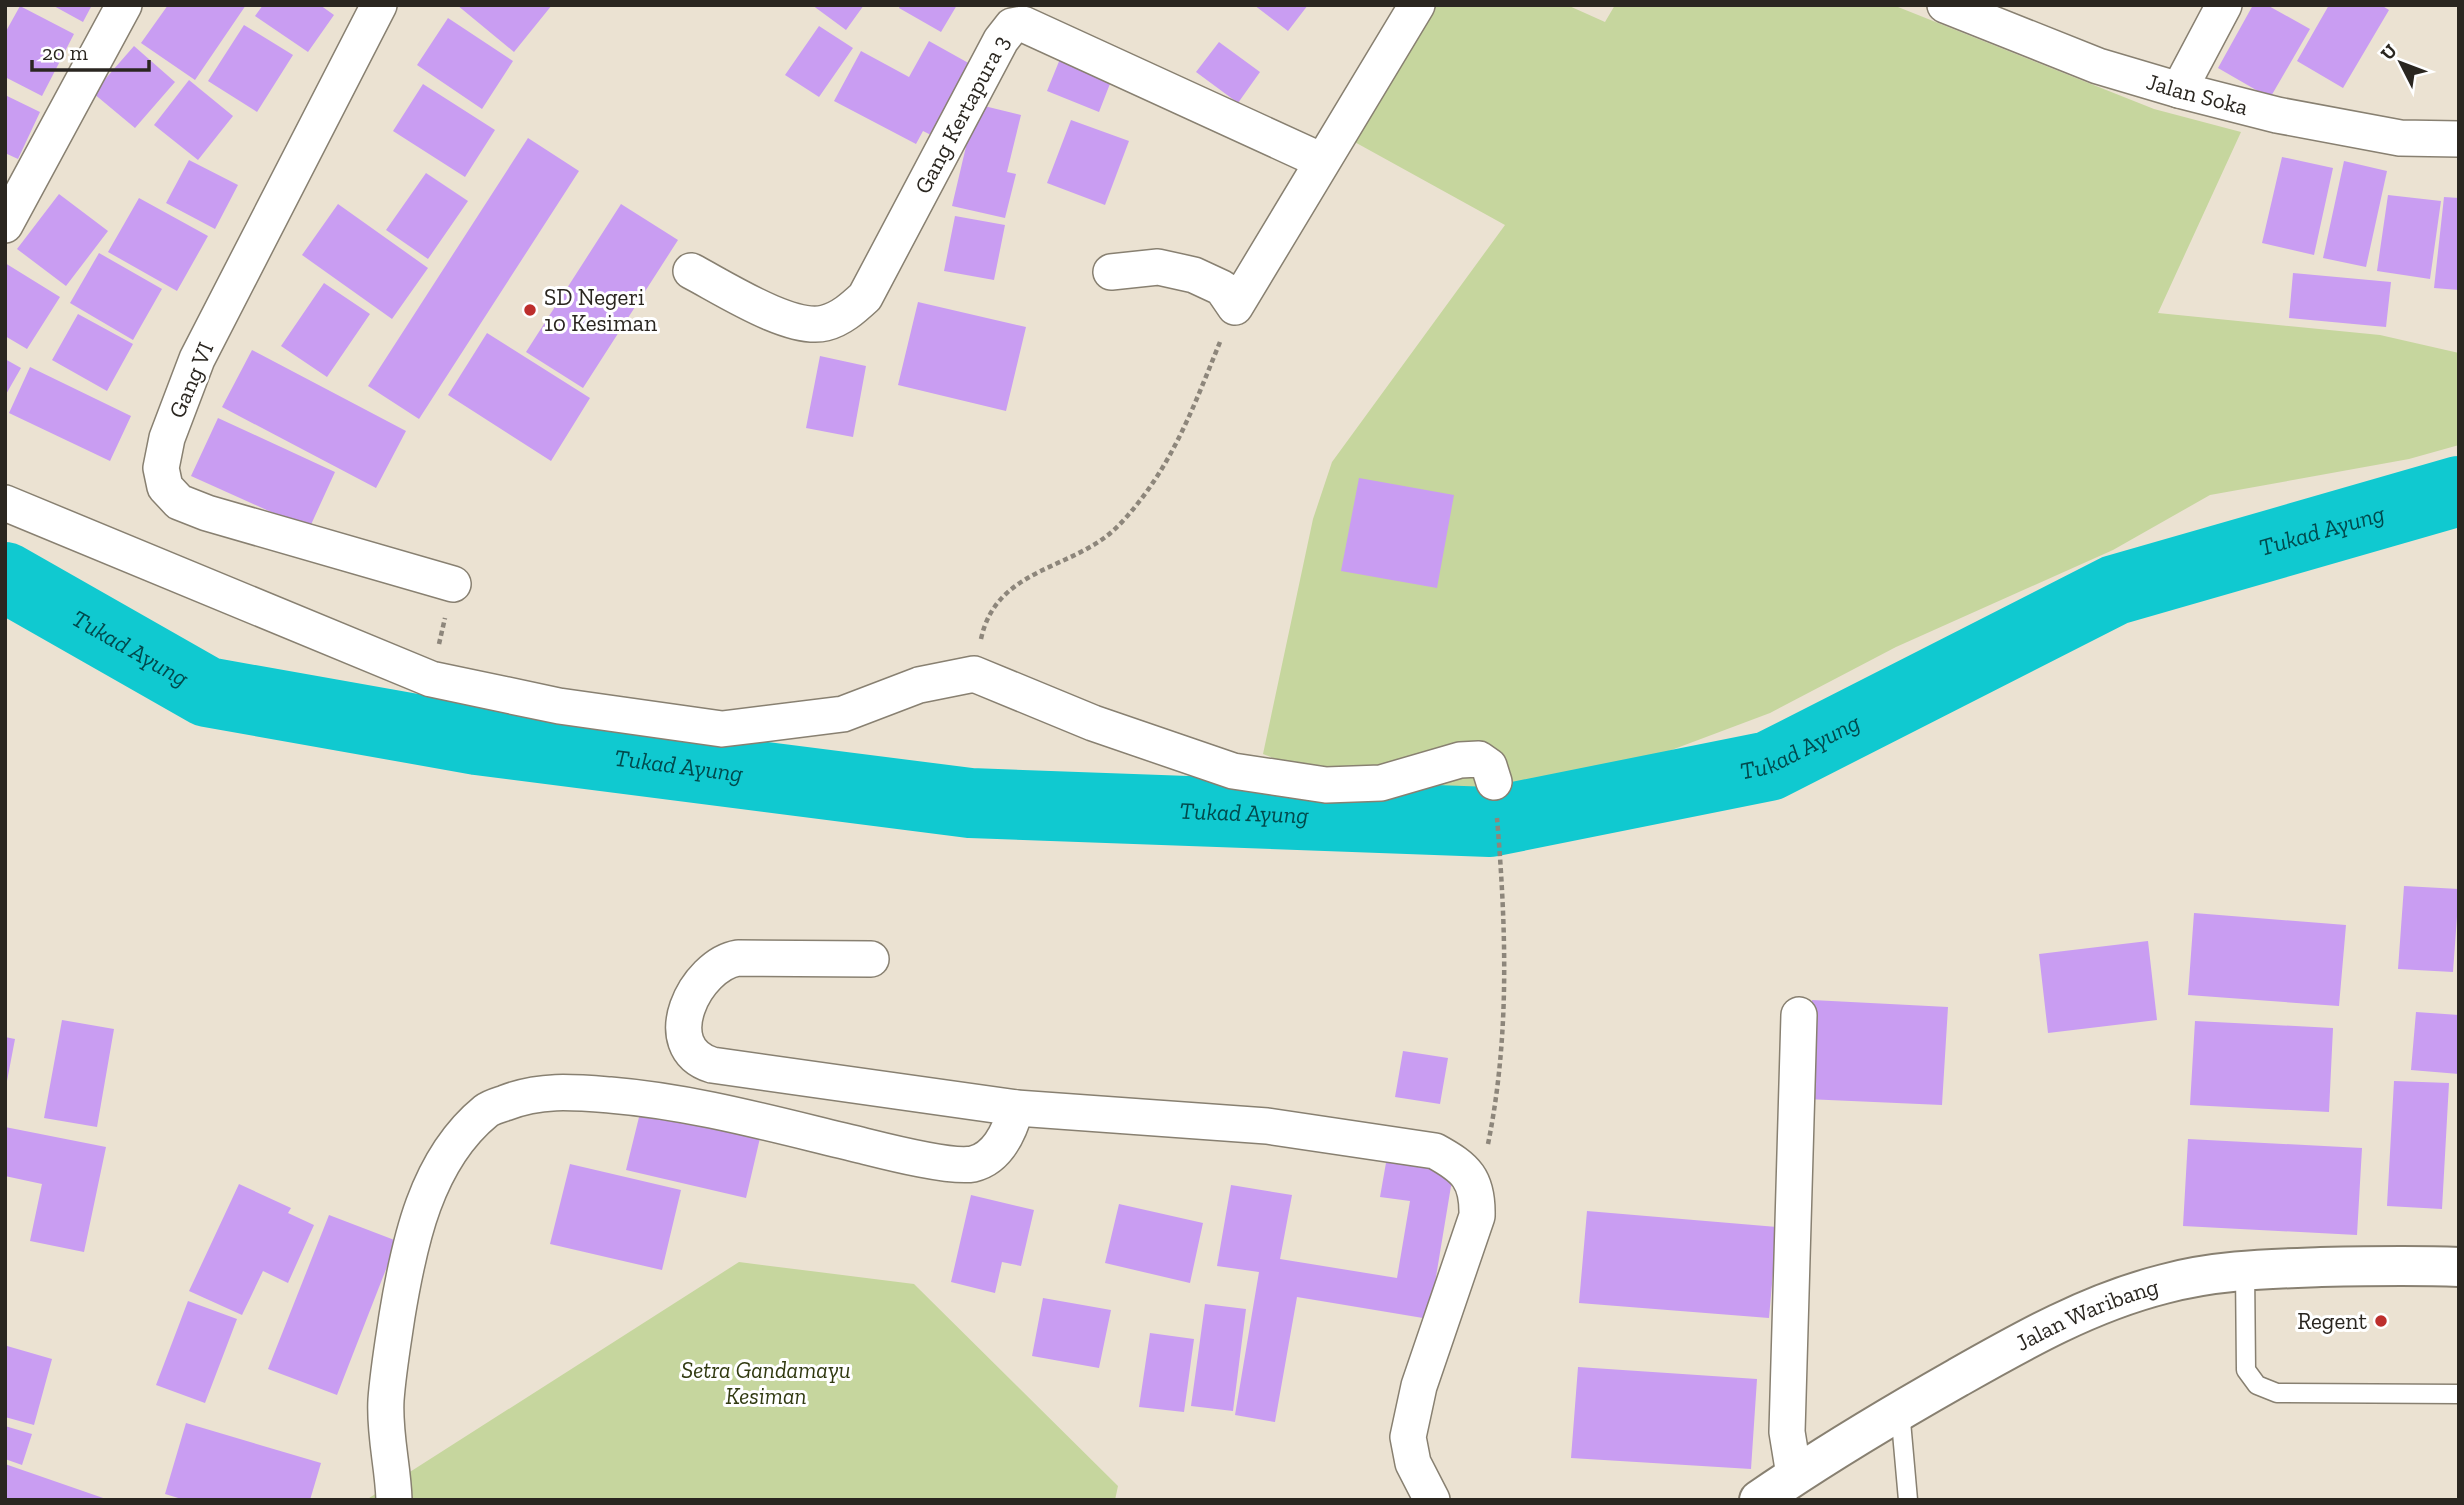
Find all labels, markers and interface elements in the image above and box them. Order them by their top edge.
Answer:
scale bar [32,28,149,72]
north arrow [2366,28,2436,98]
street label: Gang Kertapura 3 [908,30,1015,198]
text: U [2376,39,2402,65]
text: 20 m [42,40,88,65]
street label: Jalan Soka [2143,67,2251,121]
place label: SD Negeri 10 Kesiman [544,283,657,337]
marker: SD Negeri 10 Kesiman [522,302,538,318]
street label: Gang VI [163,338,219,422]
water label: Tukad Ayung [2256,498,2388,562]
water label: Tukad Ayung [67,603,194,693]
water label: Tukad Ayung [1737,707,1865,785]
water label: Tukad Ayung [613,743,745,788]
water label: Tukad Ayung [1179,796,1310,829]
street label: Jalan Waribang [2011,1272,2162,1357]
place label: Regent [2297,1307,2367,1335]
marker: Regent [2373,1313,2389,1329]
park label: Setra Gandamayu Kesiman [681,1356,851,1410]

